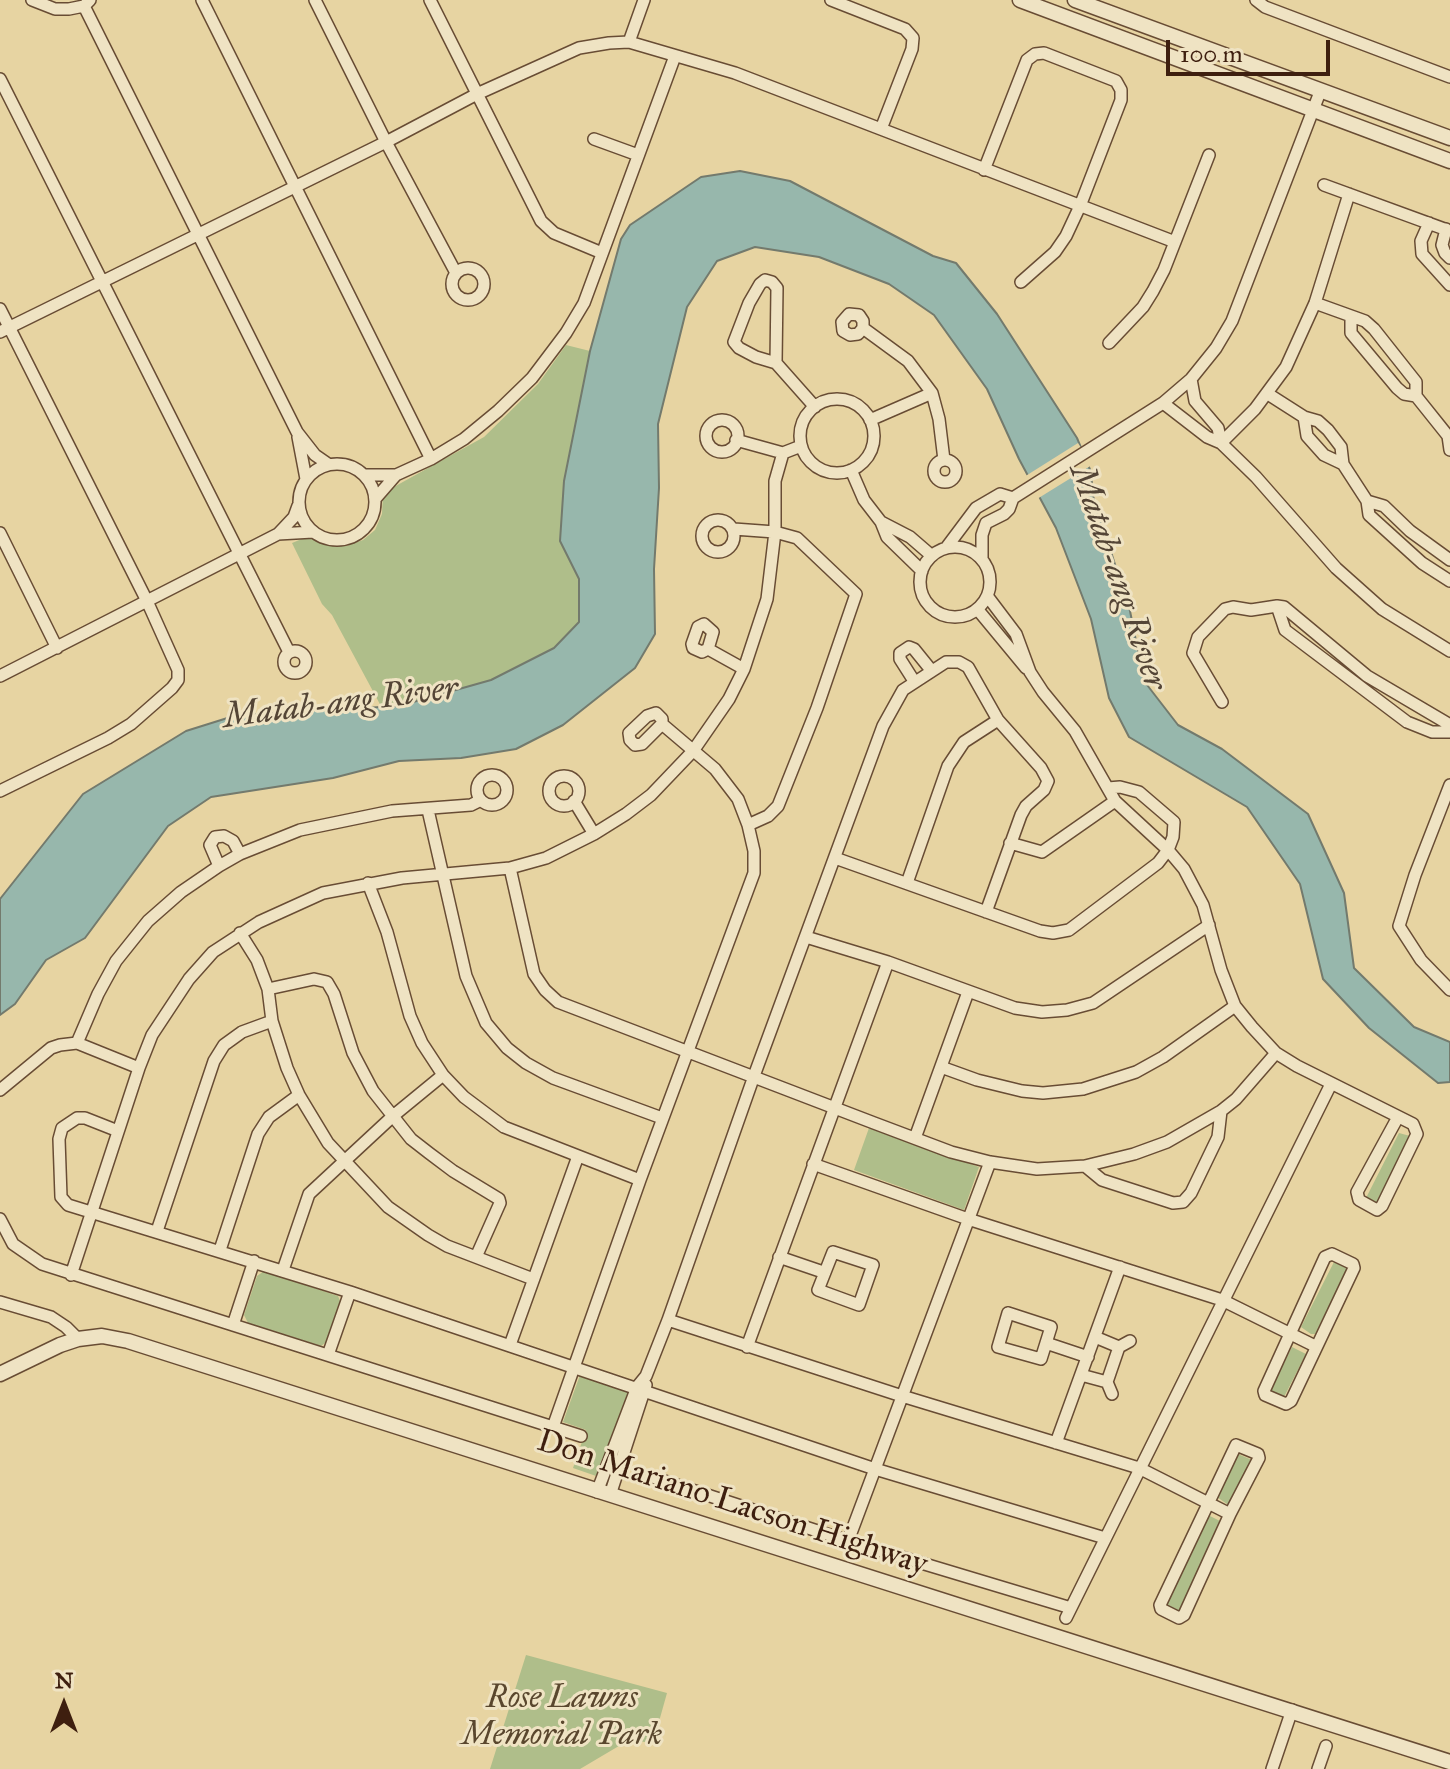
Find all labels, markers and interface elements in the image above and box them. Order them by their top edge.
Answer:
scale bar [1170,24,1334,74]
text: 100 m [1180,39,1243,69]
water label: Matab-ang River [1059,460,1175,696]
water label: Matab-ang River [221,669,461,739]
street label: Don Mariano Lacson Highway [532,1423,932,1585]
north arrow [24,1665,104,1745]
text: N [55,1667,73,1694]
park label: Rose Lawns Memorial Park [462,1680,662,1755]

